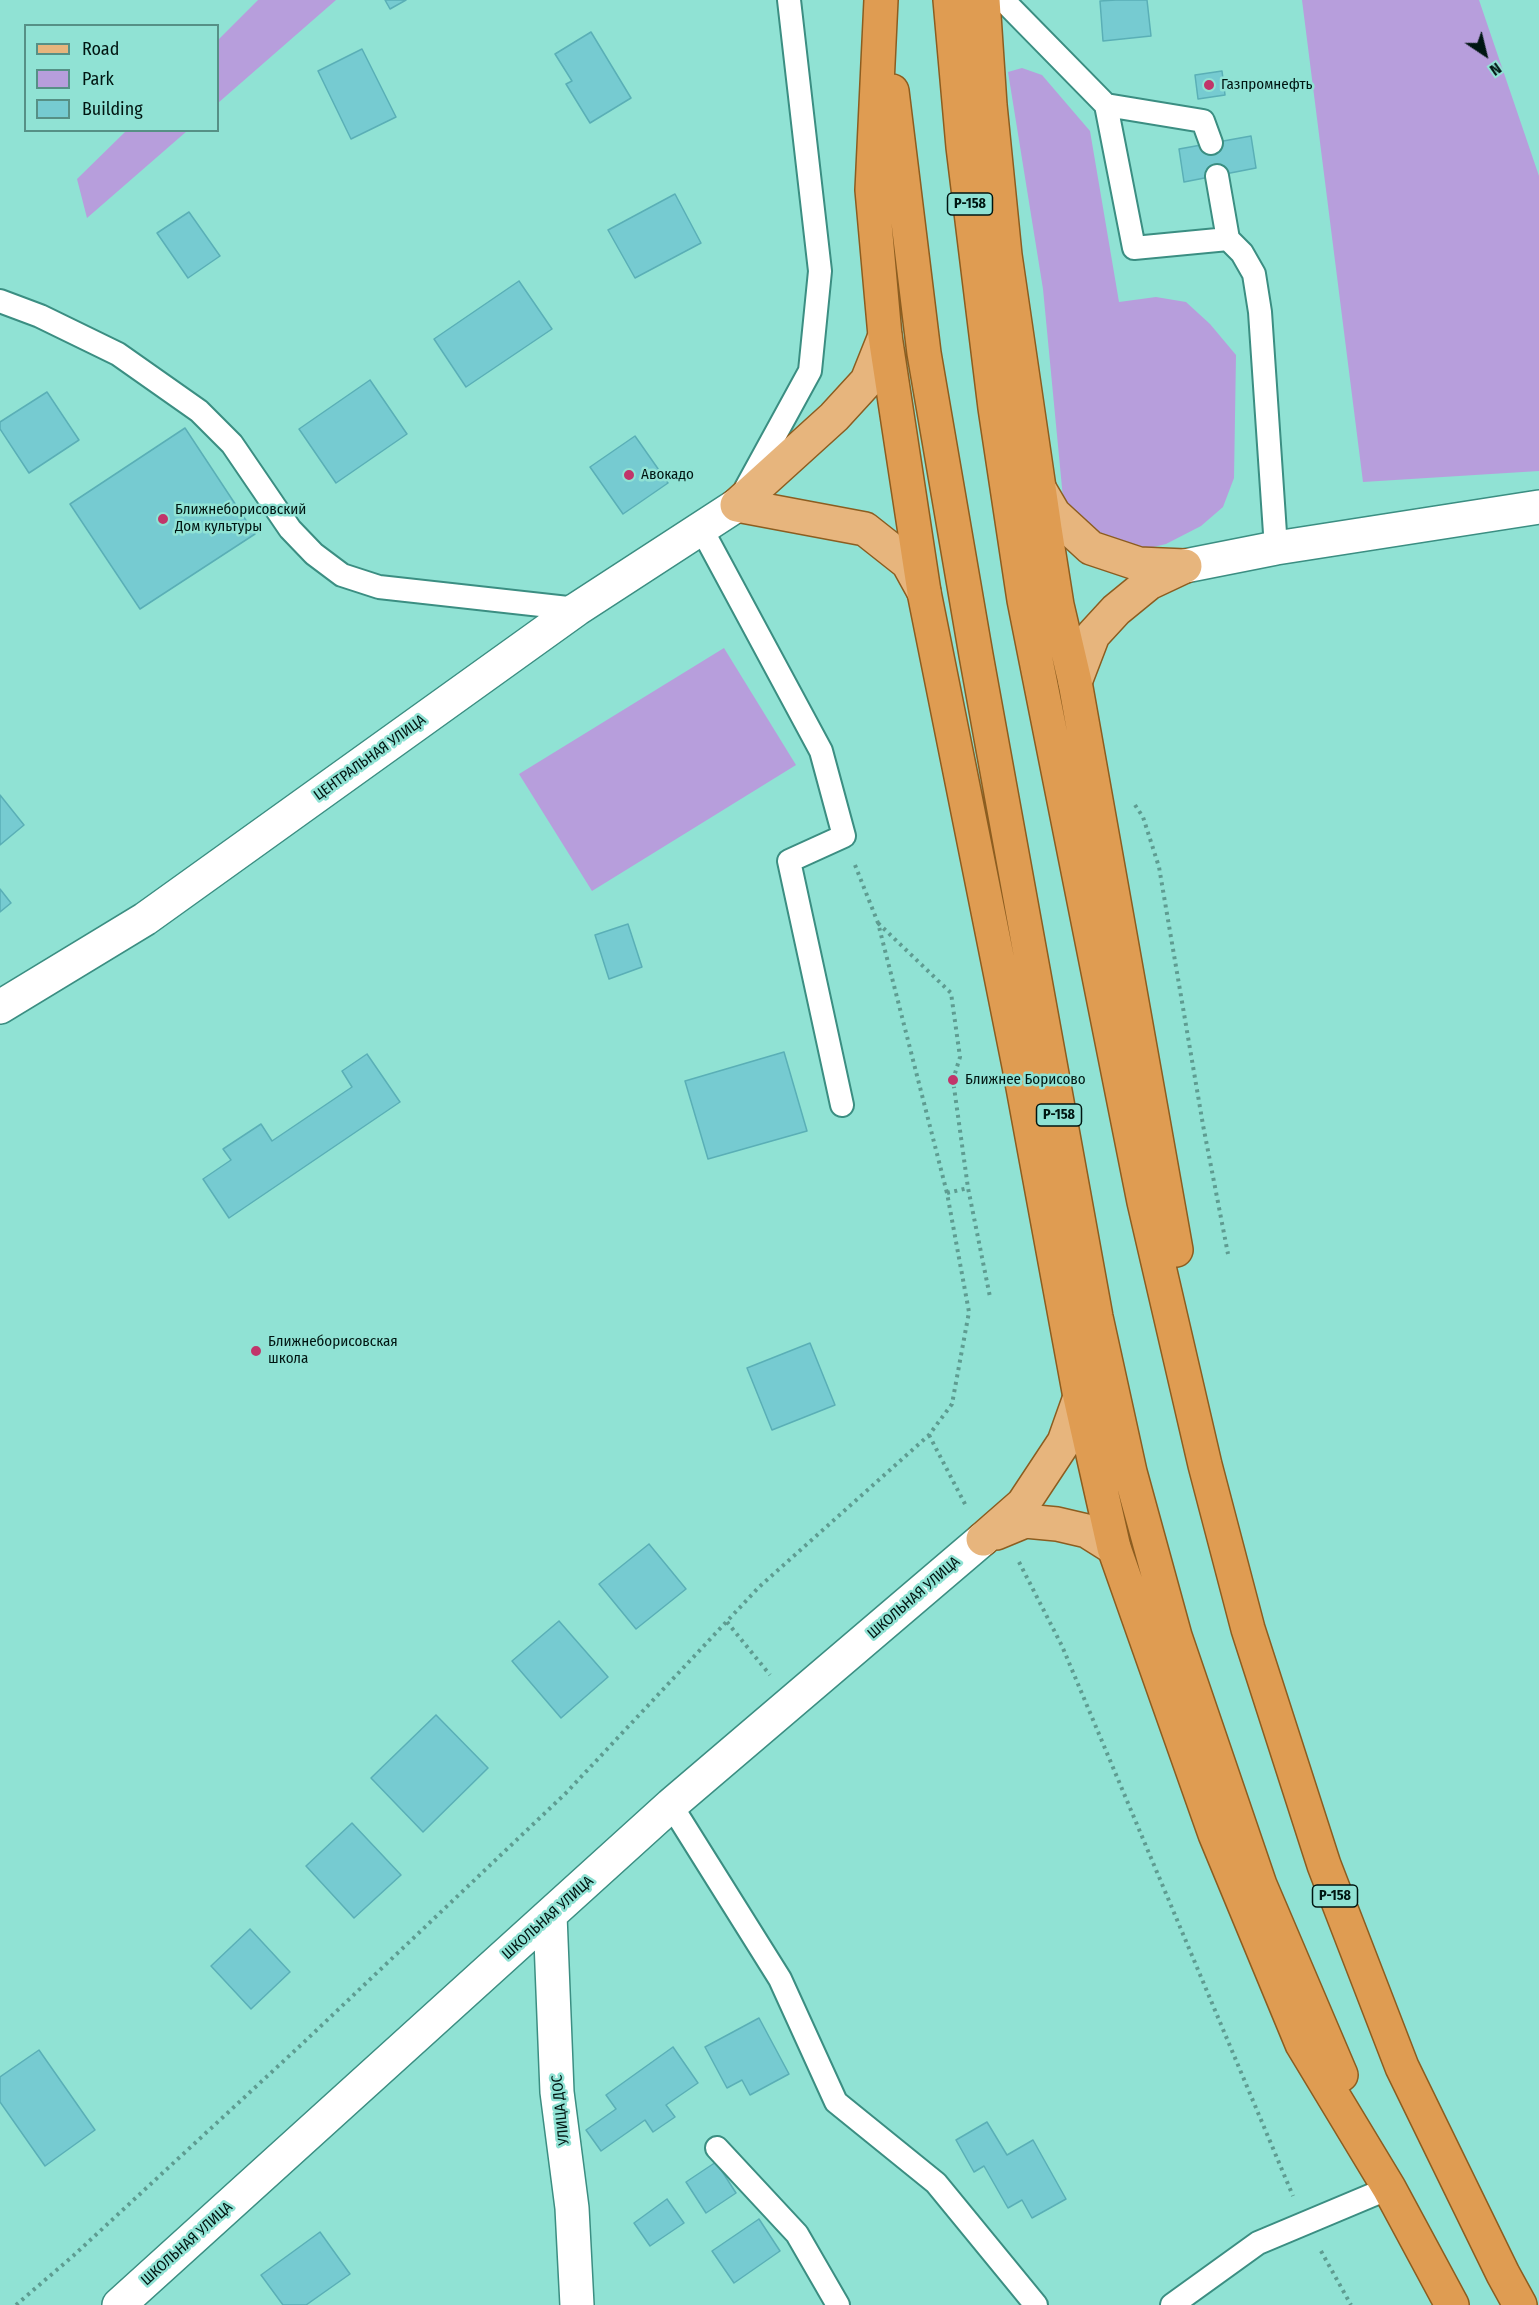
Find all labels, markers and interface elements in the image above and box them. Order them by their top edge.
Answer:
legend [24,24,219,132]
north arrow [1455,24,1515,84]
text: Road [82,38,119,60]
text: N [1486,59,1505,80]
text: Park [82,68,114,90]
place label: Газпромнефть [1221,76,1312,94]
marker: Газпромнефть [1202,78,1216,92]
text: Building [82,98,143,120]
road number: Р-158 [948,193,992,215]
place label: Авокадо [641,466,694,484]
marker: Авокадо [622,468,636,482]
place label: Ближнеборисовский Дом культуры [175,501,306,536]
marker: Ближнеборисовский Дом культуры [156,512,170,526]
street label: ЦЕНТРАЛЬНАЯ УЛИЦА [310,711,430,805]
place label: Ближнее Борисово [965,1071,1086,1089]
marker: Ближнее Борисово [946,1073,960,1087]
road number: Р-158 [1036,1104,1082,1126]
place label: Ближнеборисовская школа [268,1333,398,1368]
marker: Ближнеборисовская школа [249,1344,263,1358]
street label: ШКОЛЬНАЯ УЛИЦА [864,1553,964,1643]
street label: ШКОЛЬНАЯ УЛИЦА [499,1872,597,1964]
road number: Р-158 [1312,1885,1358,1907]
street label: УЛИЦА ДОС [548,2074,574,2146]
street label: ШКОЛЬНАЯ УЛИЦА [138,2198,236,2290]

